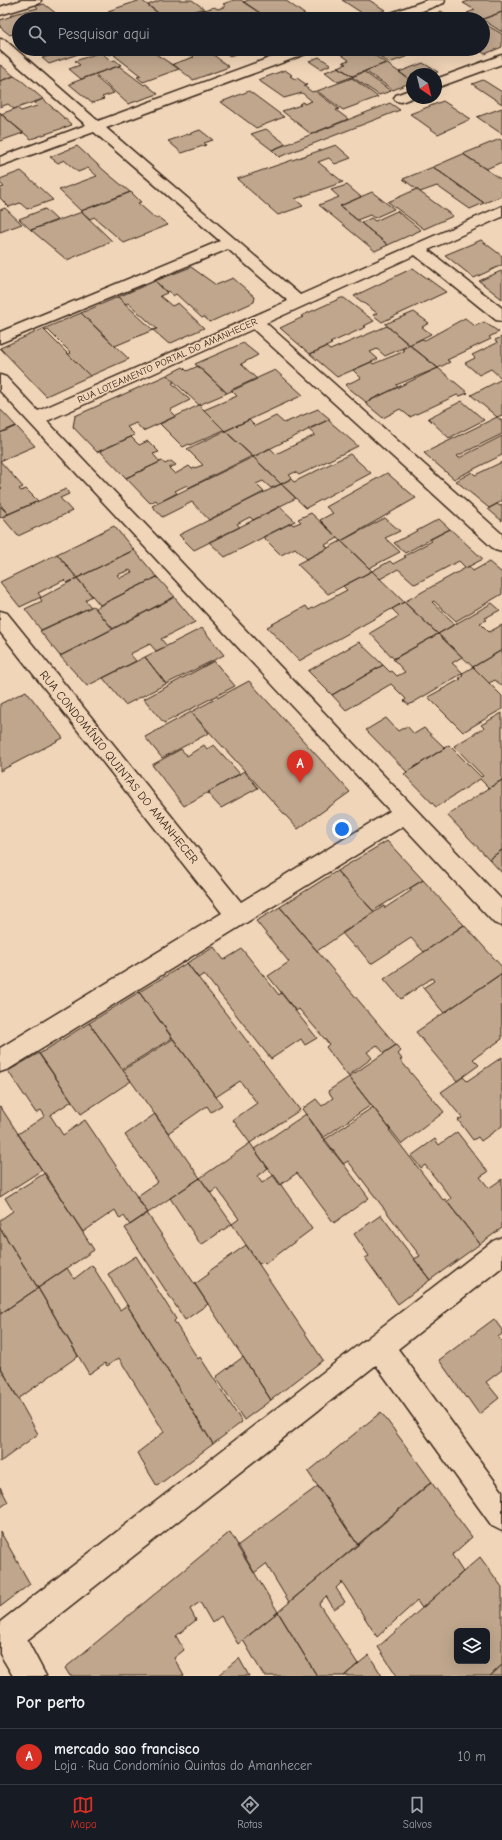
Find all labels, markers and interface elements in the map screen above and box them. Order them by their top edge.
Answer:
search box [12,12,490,56]
icon: search [26,23,48,45]
text: Pesquisar aqui [58,25,150,43]
north arrow [406,68,442,104]
street label: RUA LOTEAMENTO PORTAL DO AMANHECER [76,316,259,406]
street label: RUA CONDOMÍNIO QUINTAS DO AMANHECER [37,668,201,866]
pin: A [287,750,313,783]
your location [332,819,352,839]
map controls [454,1628,490,1664]
button: layers [454,1628,490,1664]
text: Por perto [16,1693,85,1712]
text: mercado sao francisco [54,1740,200,1758]
text: A [25,1749,33,1764]
text: 10 m [458,1749,486,1764]
text: Loja · Rua Condomínio Quintas do Amanhecer [54,1758,312,1773]
tab: Mapa [70,1794,97,1831]
tab: Rotas [237,1794,262,1831]
tab: Salvos [403,1794,432,1831]

